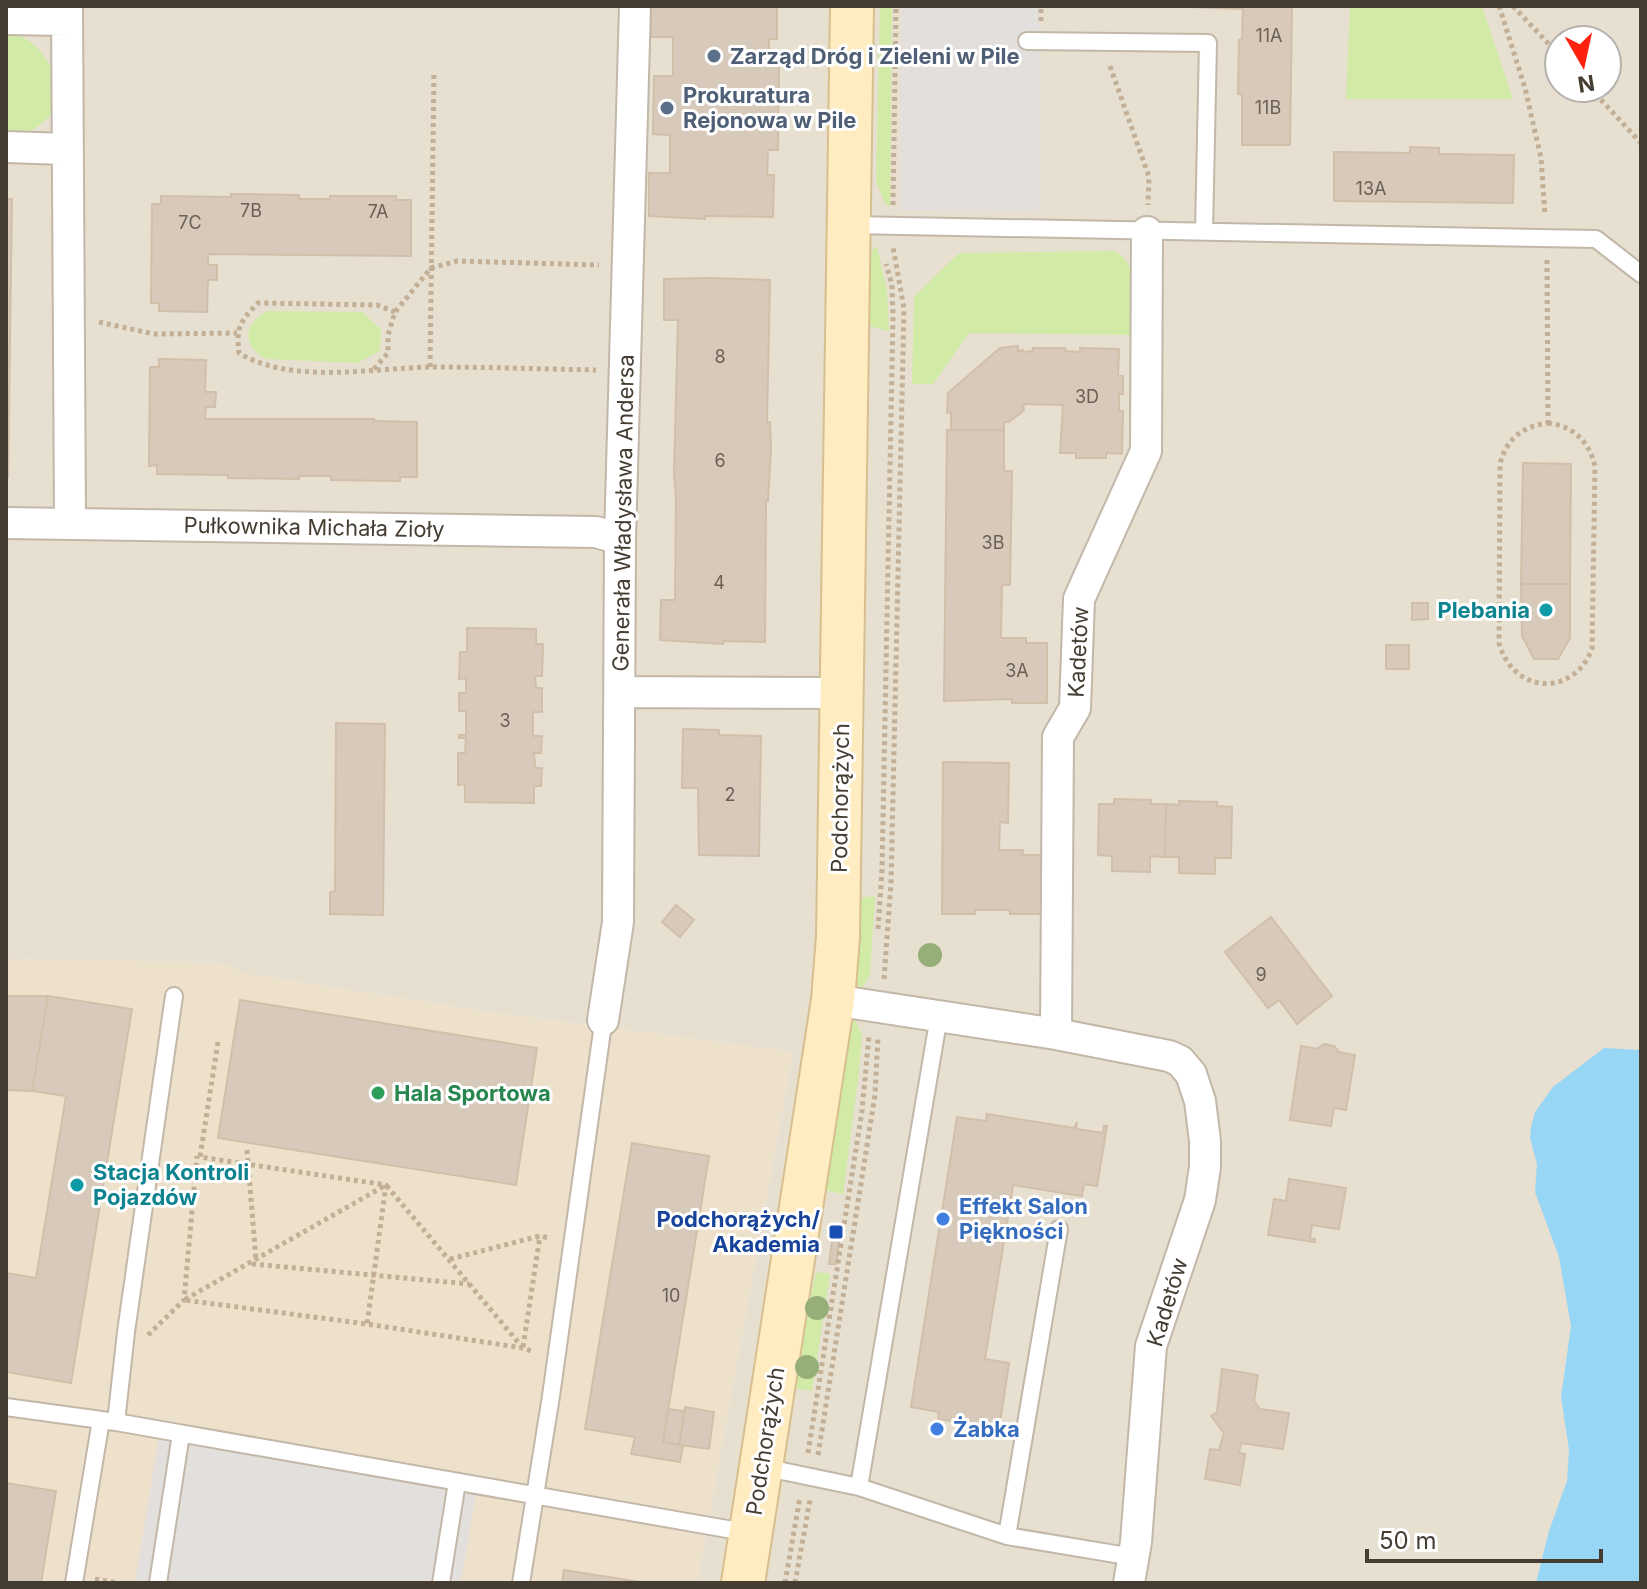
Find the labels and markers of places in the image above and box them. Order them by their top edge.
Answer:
place label: Zarząd Dróg i Zieleni w Pile [730,43,1020,69]
marker: Zarząd Dróg i Zieleni w Pile [705,47,723,65]
place label: Prokuratura Rejonowa w Pile [683,82,856,133]
marker: Prokuratura Rejonowa w Pile [658,99,676,117]
place label: Plebania [1437,597,1530,623]
marker: Plebania [1537,601,1555,619]
place label: Hala Sportowa [394,1080,551,1106]
marker: Hala Sportowa [369,1084,387,1102]
place label: Stacja Kontroli Pojazdów [93,1159,249,1210]
marker: Stacja Kontroli Pojazdów [68,1176,86,1194]
place label: Effekt Salon Piękności [959,1193,1088,1244]
place label: Podchorążych/ Akademia [656,1206,820,1257]
marker: Effekt Salon Piękności [934,1210,952,1228]
marker: Podchorążych/ Akademia [827,1223,845,1241]
place label: Żabka [953,1416,1020,1442]
marker: Żabka [928,1420,946,1438]

